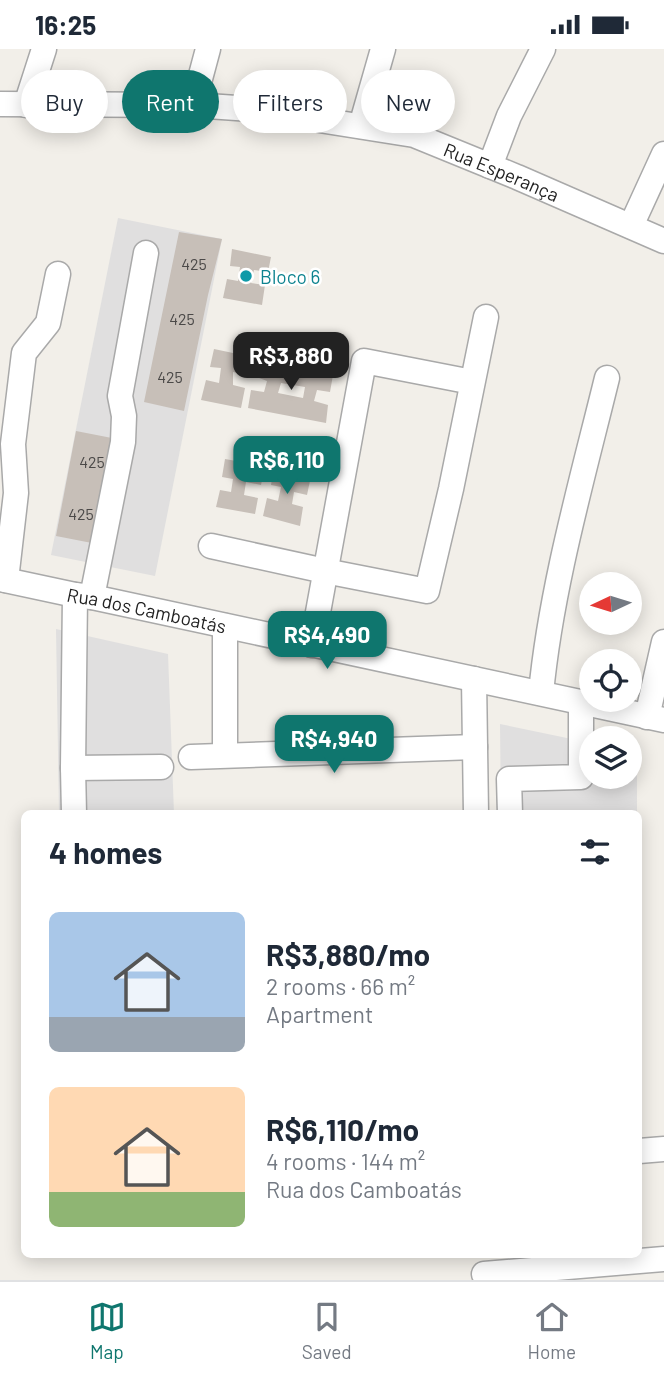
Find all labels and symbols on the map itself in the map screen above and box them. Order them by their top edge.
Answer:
street label: Rua Esperança [441,137,563,205]
house number: 425 [181,254,207,273]
place label: Bloco 6 [260,265,320,288]
marker: Bloco 6 [238,268,254,284]
house number: 425 [169,309,195,328]
pin: R$3,880 [226,333,356,392]
house number: 425 [157,367,183,386]
pin: R$6,110 [222,437,352,496]
house number: 425 [79,452,105,471]
house number: 425 [68,504,94,523]
north arrow [579,572,642,635]
street label: Rua dos Camboatás [65,582,228,637]
pin: R$4,490 [262,611,392,671]
pin: R$4,940 [269,715,399,775]

